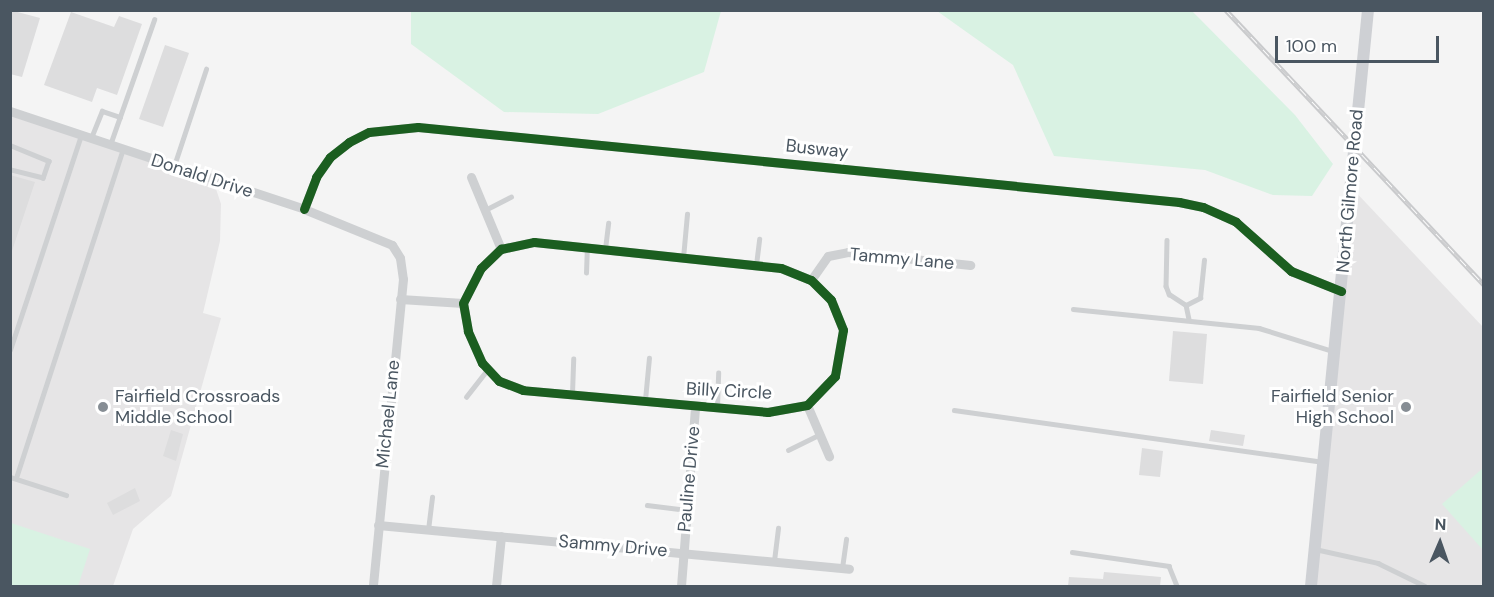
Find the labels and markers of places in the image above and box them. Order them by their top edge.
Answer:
place label: Fairfield Crossroads Middle School [115,386,280,428]
place label: Fairfield Senior High School [1271,386,1394,428]
marker: Fairfield Crossroads Middle School [96,400,110,414]
marker: Fairfield Senior High School [1399,400,1413,414]

